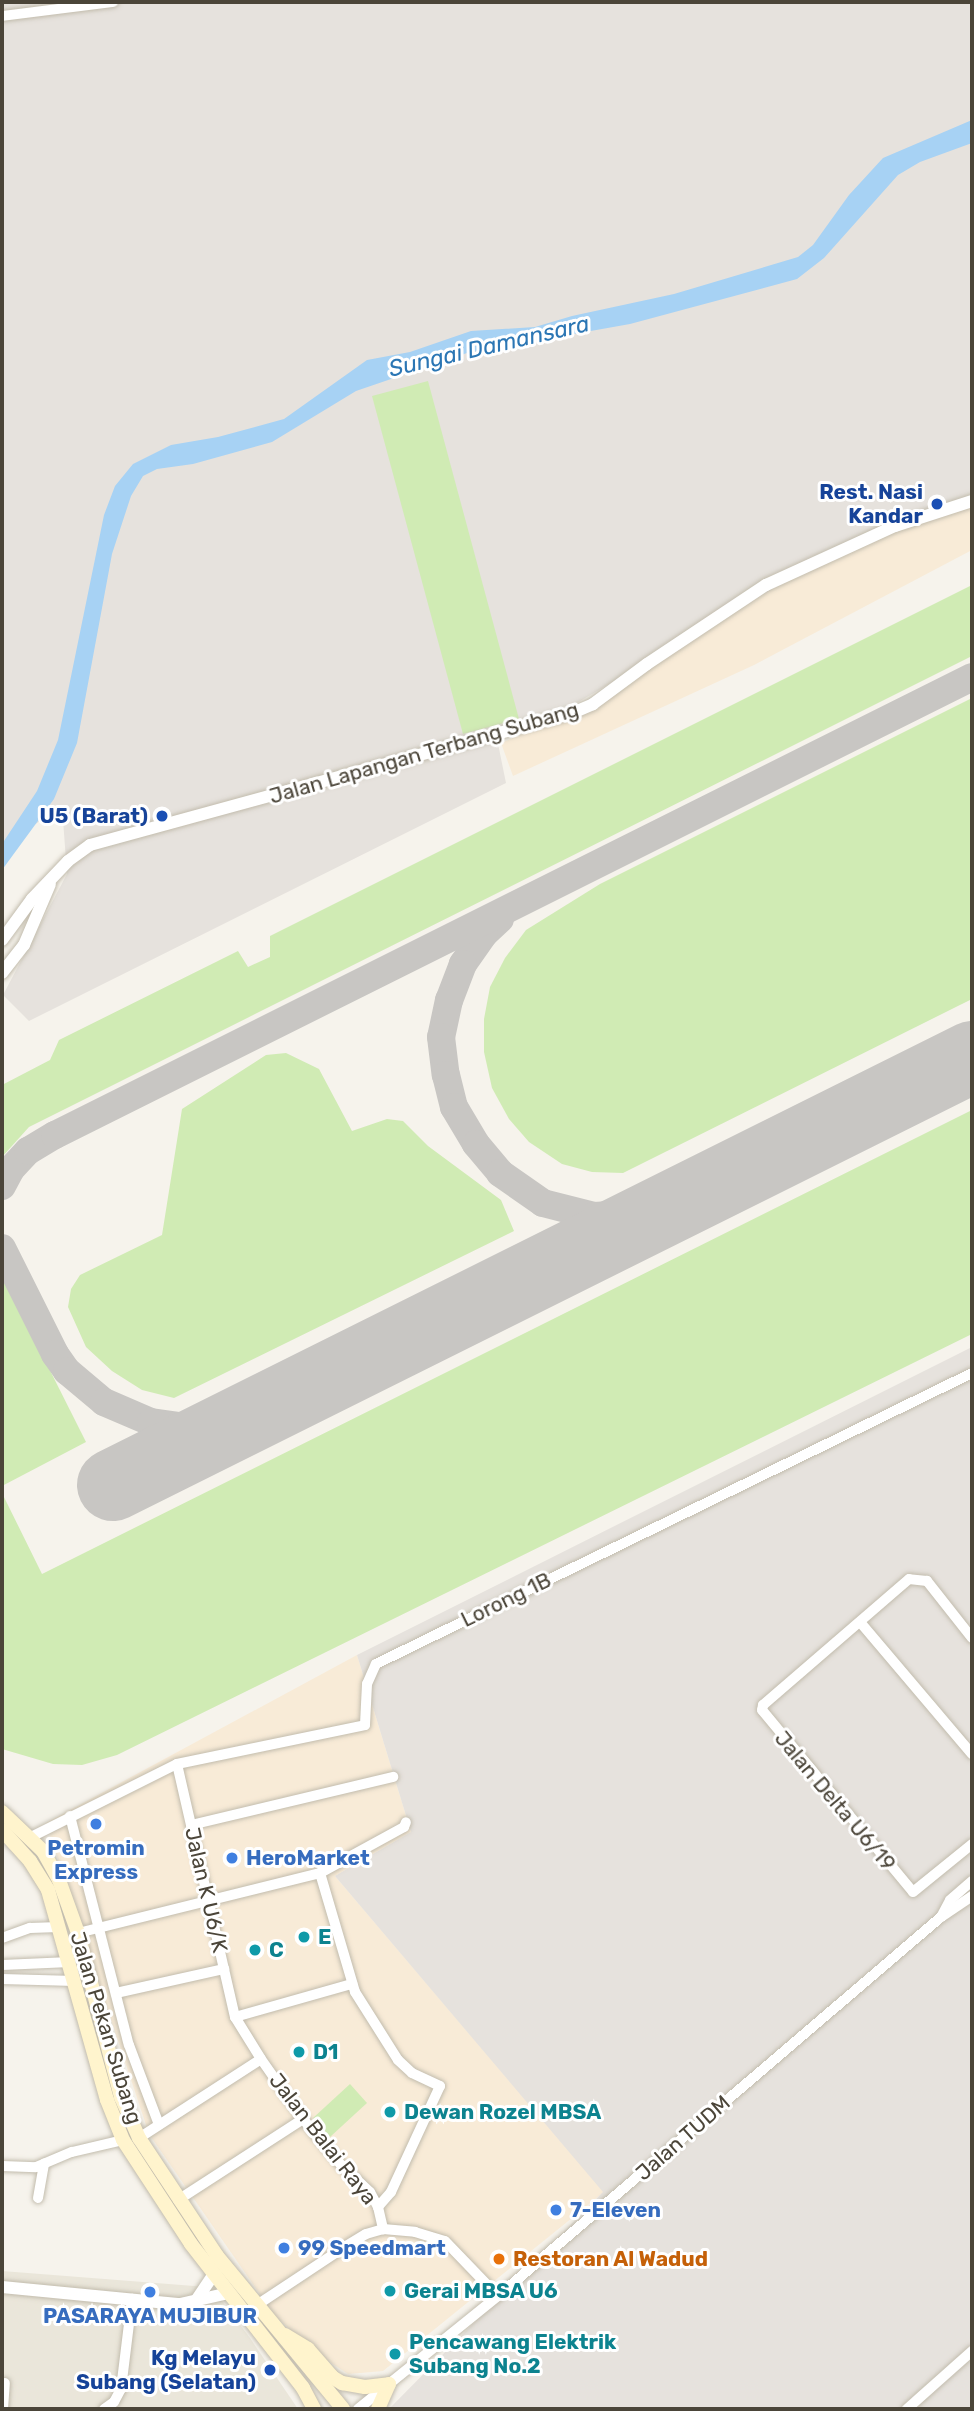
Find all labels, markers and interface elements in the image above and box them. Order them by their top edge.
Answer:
water label: Sungai Damansara [386,309,592,383]
place label: Rest. Nasi Kandar [819,479,923,529]
marker: Rest. Nasi Kandar [929,496,945,512]
street label: Jalan Lapangan Terbang Subang [266,697,582,809]
place label: U5 (Barat) [40,803,148,829]
marker: U5 (Barat) [154,808,170,824]
street label: Lorong 1B [457,1567,555,1633]
street label: Jalan Delta U6/19 [769,1726,901,1876]
marker: Petromin Express [88,1816,104,1832]
street label: Jalan K U6/K [179,1825,233,1955]
place label: Petromin Express [47,1835,145,1885]
place label: HeroMarket [246,1845,370,1871]
marker: HeroMarket [224,1850,240,1866]
place label: E [318,1924,331,1950]
street label: Jalan Pekan Subang [65,1929,147,2127]
marker: E [296,1929,312,1945]
place label: C [269,1937,284,1963]
marker: C [247,1942,263,1958]
place label: D1 [313,2039,338,2065]
marker: D1 [291,2044,307,2060]
street label: Jalan Balai Raya [264,2068,382,2210]
street label: Jalan TUDM [630,2090,736,2186]
place label: Dewan Rozel MBSA [404,2099,601,2125]
marker: Dewan Rozel MBSA [382,2104,398,2120]
place label: 7-Eleven [570,2197,661,2223]
marker: 7-Eleven [548,2202,564,2218]
place label: 99 Speedmart [298,2235,446,2261]
marker: 99 Speedmart [276,2240,292,2256]
place label: Restoran Al Wadud [513,2246,709,2272]
marker: Restoran Al Wadud [491,2251,507,2267]
place label: Gerai MBSA U6 [404,2278,558,2304]
marker: Gerai MBSA U6 [382,2283,398,2299]
marker: PASARAYA MUJIBUR [142,2284,158,2300]
place label: PASARAYA MUJIBUR [43,2303,257,2329]
place label: Pencawang Elektrik Subang No.2 [409,2329,616,2379]
place label: Kg Melayu Subang (Selatan) [76,2345,256,2395]
marker: Pencawang Elektrik Subang No.2 [387,2346,403,2362]
marker: Kg Melayu Subang (Selatan) [262,2362,278,2378]

